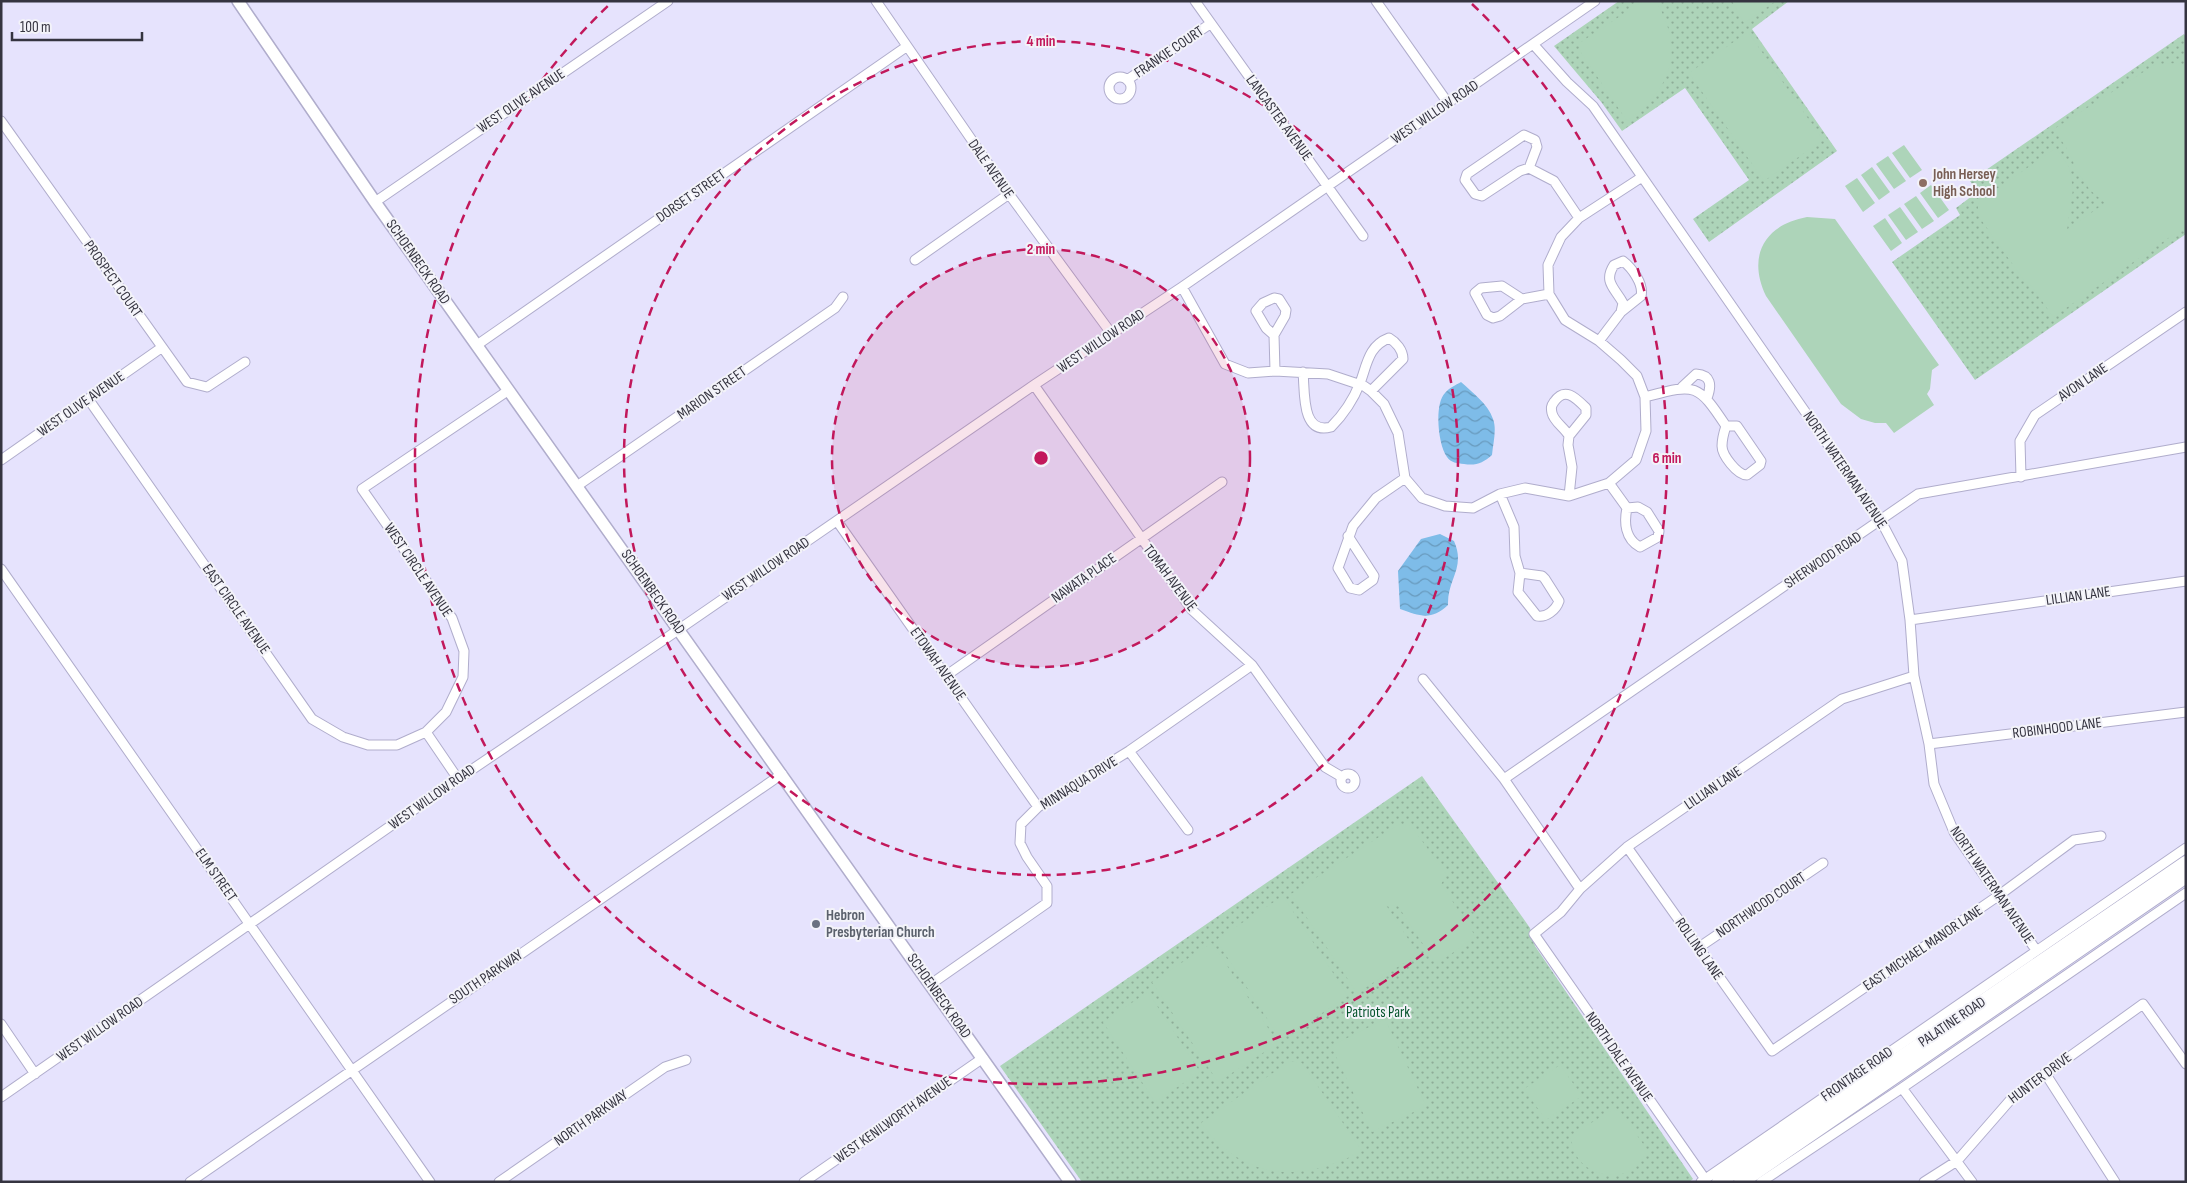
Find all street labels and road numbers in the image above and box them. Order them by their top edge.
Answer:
street label: FRANKIE COURT [1131,22,1207,82]
street label: WEST OLIVE AVENUE [473,65,569,137]
street label: LANCASTER AVENUE [1241,71,1317,165]
street label: WEST WILLOW ROAD [1387,76,1483,148]
street label: DALE AVENUE [964,136,1018,202]
street label: DORSET STREET [653,165,729,227]
street label: SCHOENBECK ROAD [382,216,454,308]
street label: PROSPECT COURT [80,237,146,321]
street label: WEST WILLOW ROAD [1053,305,1149,377]
street label: AVON LANE [2054,358,2112,406]
street label: MARION STREET [674,362,750,424]
street label: WEST OLIVE AVENUE [34,367,128,441]
street label: NORTH WATERMAN AVENUE [1799,408,1891,532]
street label: WEST CIRCLE AVENUE [380,519,456,621]
street label: SHERWOOD ROAD [1781,527,1865,593]
street label: WEST WILLOW ROAD [718,533,814,605]
street label: TOMAH AVENUE [1139,541,1201,615]
street label: SCHOENBECK ROAD [617,546,689,638]
street label: NAWATA PLACE [1048,549,1120,607]
street label: EAST CIRCLE AVENUE [198,560,274,658]
street label: LILLIAN LANE [2044,582,2112,610]
street label: ETOWAH AVENUE [906,624,970,704]
street label: ROBINHOOD LANE [2011,713,2103,743]
street label: MINNAQUA DRIVE [1037,752,1121,814]
street label: WEST WILLOW ROAD [385,760,479,834]
street label: LILLIAN LANE [1681,762,1745,814]
street label: NORTH WATERMAN AVENUE [1946,823,2038,947]
street label: ELM STREET [191,845,241,905]
street label: NORTHWOOD COURT [1712,868,1810,942]
street label: EAST MICHAEL MANOR LANE [1860,901,1986,995]
street label: ROLLING LANE [1671,914,1727,984]
street label: SOUTH PARKWAY [445,945,527,1009]
street label: SCHOENBECK ROAD [903,950,975,1042]
street label: WEST WILLOW ROAD [53,992,147,1066]
street label: PALATINE ROAD [1915,993,1989,1051]
street label: NORTH DALE AVENUE [1581,1008,1657,1106]
street label: FRONTAGE ROAD [1817,1042,1897,1106]
street label: HUNTER DRIVE [2005,1048,2075,1108]
street label: WEST KENILWORTH AVENUE [830,1072,956,1168]
street label: NORTH PARKWAY [550,1085,632,1150]

